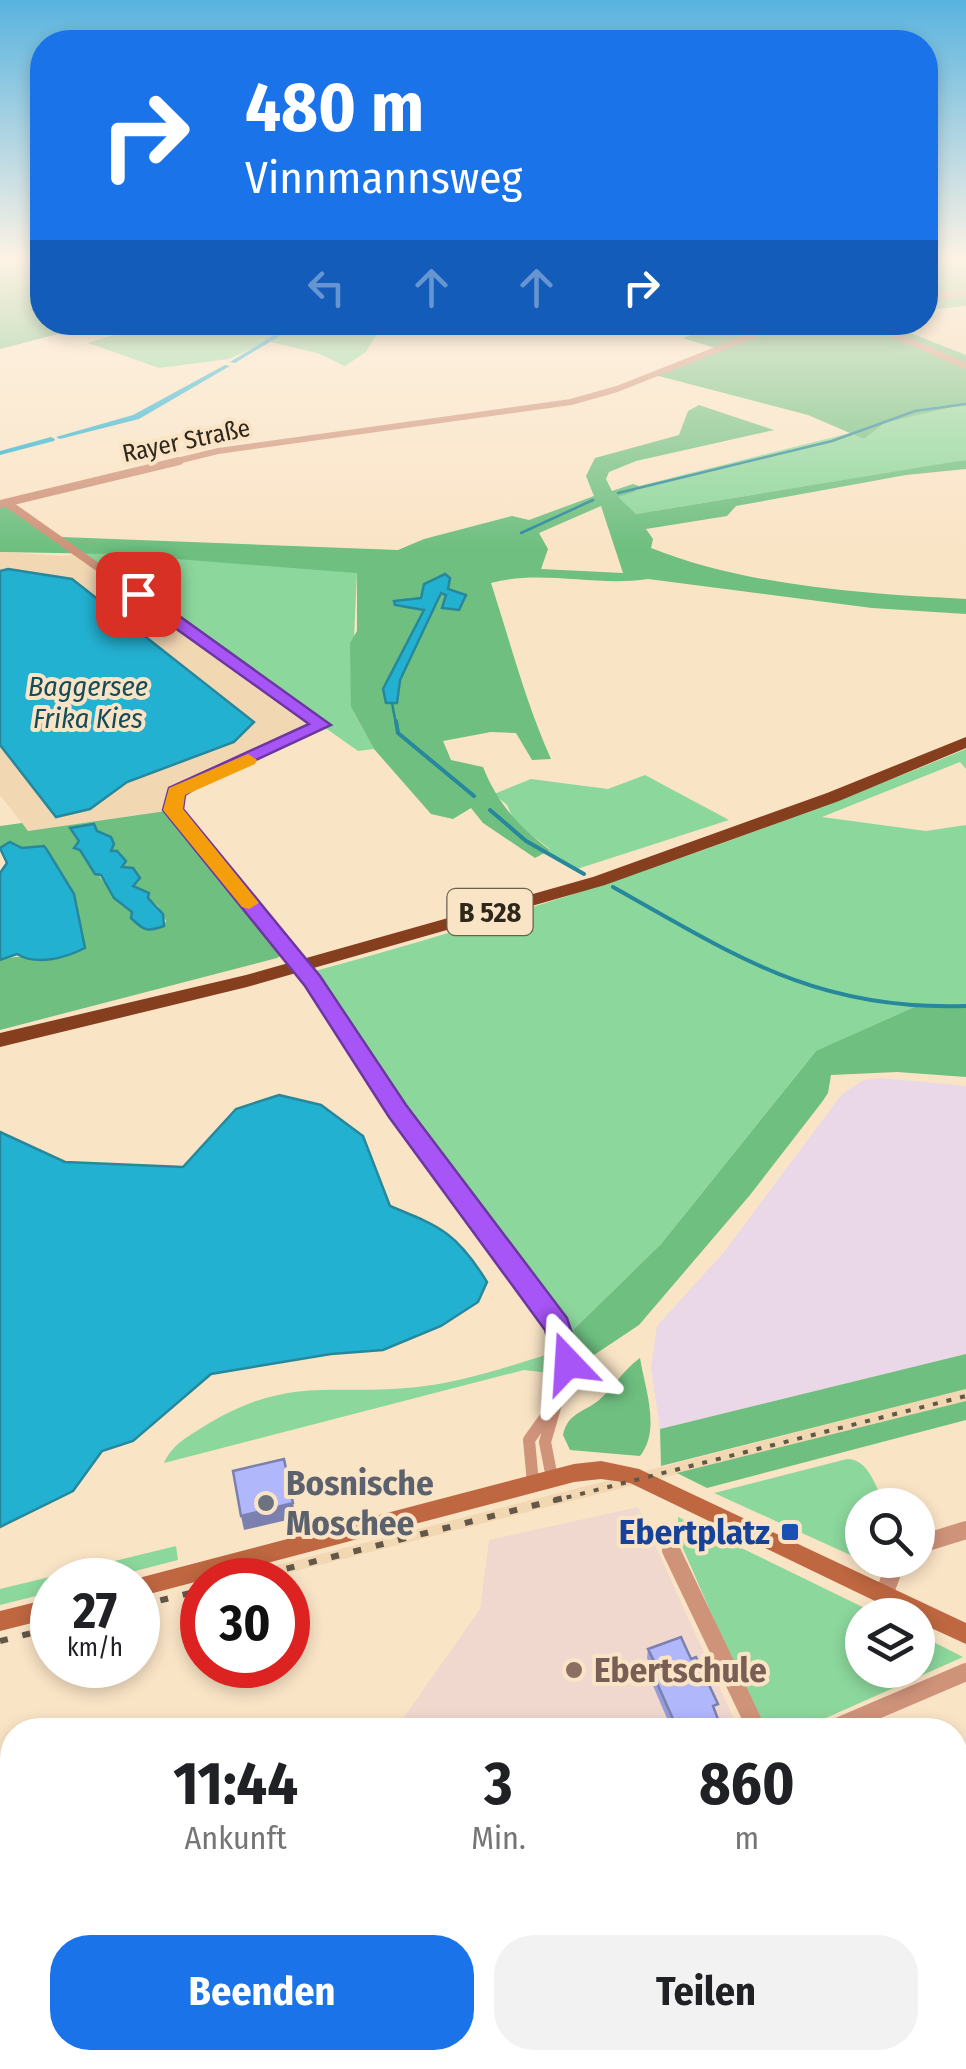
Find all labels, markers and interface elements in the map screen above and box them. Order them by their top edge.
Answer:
text: 480 m [245,66,424,150]
icon: right [80,70,210,200]
text: Vinnmannsweg [245,151,523,205]
icon: left [299,260,354,315]
icon: ahead [404,260,459,315]
icon: ahead [509,260,564,315]
icon: right [614,260,669,315]
street label: Rayer Straße [120,413,253,469]
pin [96,552,181,637]
icon: arrive [111,567,166,622]
water label: Baggersee Frika Kies [28,670,148,735]
road number: B 528 [448,889,532,935]
position arrow [516,1311,620,1415]
place label: Bosnische Moschee [286,1462,434,1544]
map controls [845,1488,935,1688]
button: search [845,1488,935,1578]
marker: Bosnische Moschee [255,1492,277,1514]
place label: Ebertplatz [619,1511,770,1553]
marker: Ebertplatz [779,1521,801,1543]
speed limit sign: 30 [180,1558,310,1688]
text: 27 [73,1581,117,1641]
button: layers [845,1598,935,1688]
text: km/h [67,1633,123,1663]
place label: Ebertschule [594,1649,767,1691]
marker: Ebertschule [563,1659,585,1681]
text: 11:44 [173,1748,298,1820]
text: 3 [484,1748,513,1820]
text: 860 [699,1748,795,1820]
text: Ankunft [185,1819,287,1857]
text: Min. [471,1819,526,1857]
text: m [735,1819,759,1857]
button: Beenden [50,1935,474,2050]
button: Teilen [494,1935,918,2050]

